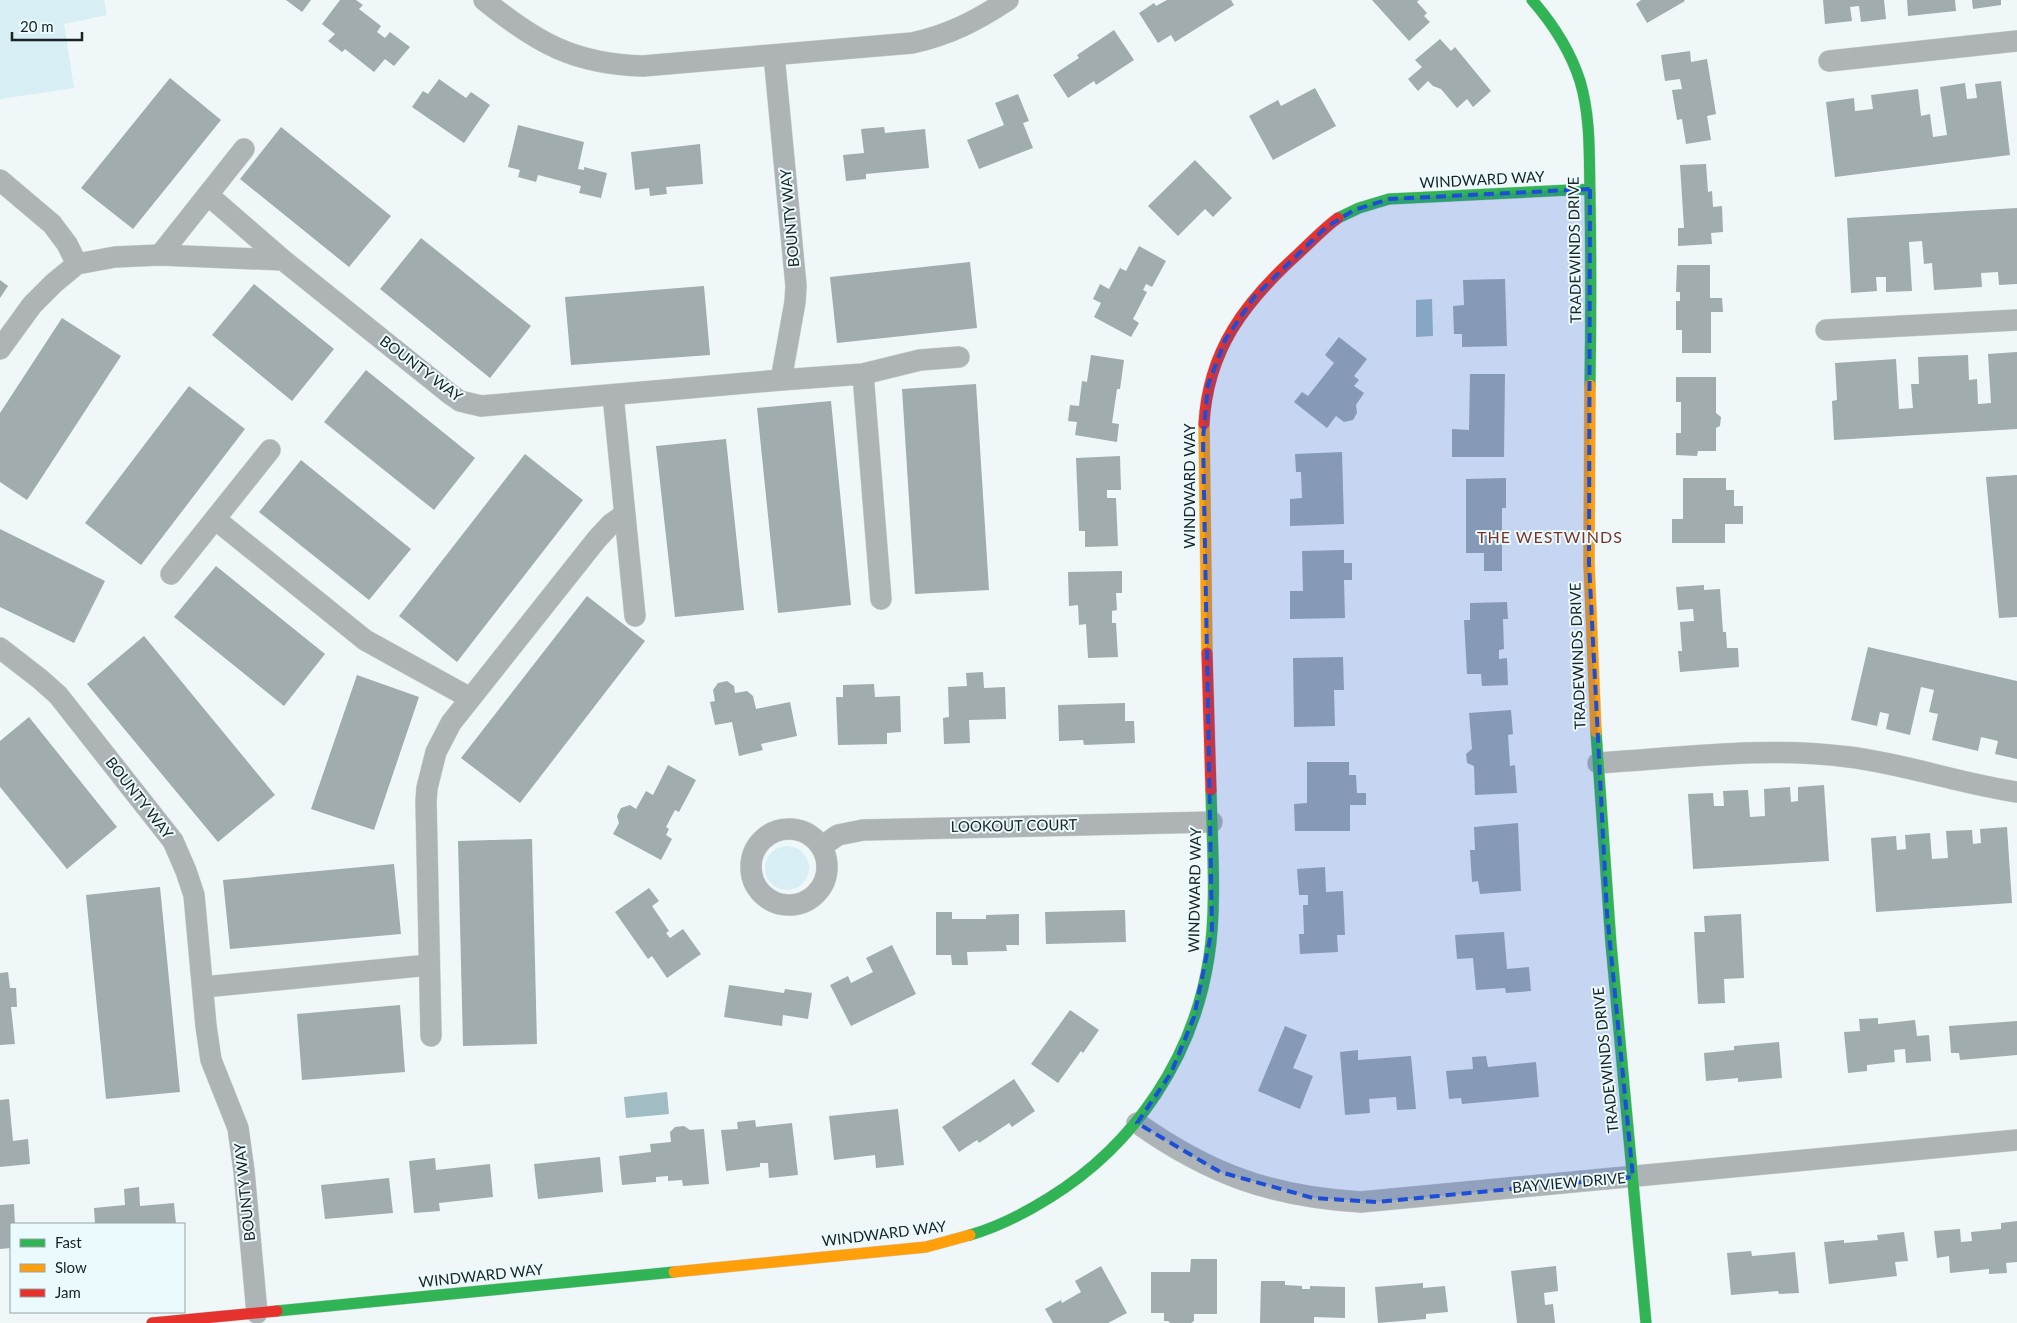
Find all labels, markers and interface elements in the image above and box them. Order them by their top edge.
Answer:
scale bar [12,10,82,42]
text: 20 m [20,17,54,35]
street label: BOUNTY WAY [776,167,802,268]
street label: WINDWARD WAY [1419,167,1546,191]
street label: TRADEWINDS DRIVE [1564,176,1584,324]
street label: BOUNTY WAY [377,331,467,406]
street label: WINDWARD WAY [1180,423,1198,549]
district label: THE WESTWINDS [1477,527,1623,546]
street label: TRADEWINDS DRIVE [1565,582,1589,730]
street label: BOUNTY WAY [102,753,178,842]
street label: LOOKOUT COURT [951,815,1078,835]
street label: WINDWARD WAY [1184,827,1204,953]
street label: TRADEWINDS DRIVE [1588,986,1622,1134]
street label: BOUNTY WAY [230,1141,258,1242]
street label: BAYVIEW DRIVE [1511,1168,1626,1196]
street label: WINDWARD WAY [821,1216,948,1250]
legend [10,1223,185,1313]
text: Fast [55,1233,82,1251]
text: Slow [55,1258,87,1276]
street label: WINDWARD WAY [418,1259,545,1291]
text: Jam [55,1283,81,1301]

